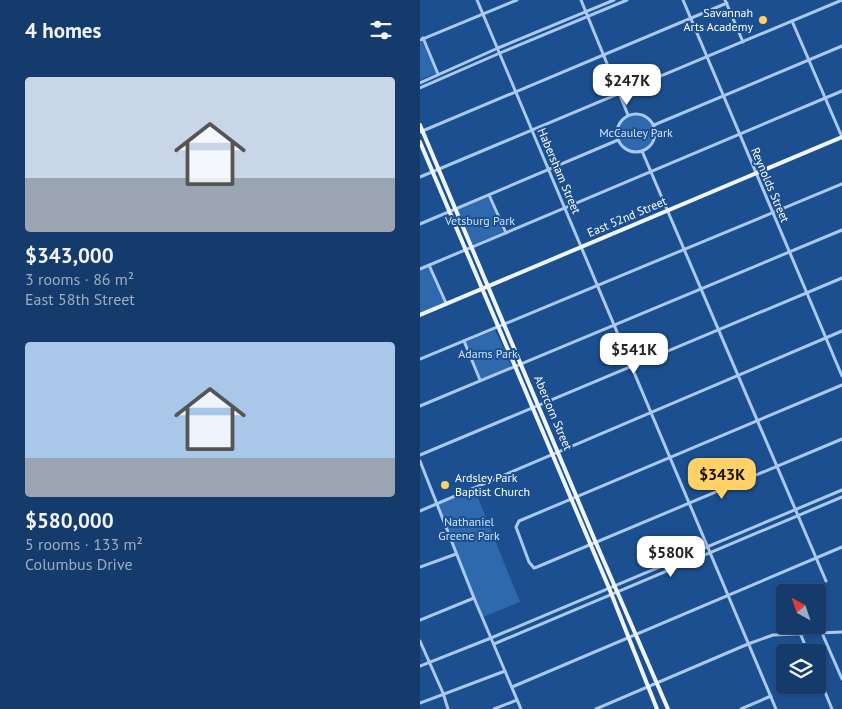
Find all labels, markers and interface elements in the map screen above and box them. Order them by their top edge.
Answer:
place label: Savannah Arts Academy [683,5,753,34]
marker: Savannah Arts Academy [757,14,769,26]
icon: filters [367,16,395,44]
text: 4 homes [25,17,101,44]
pin: $247K [592,64,662,106]
text: $247K [604,70,650,90]
icon: home [165,109,255,199]
park label: McCauley Park [599,125,673,140]
street label: Habersham Street [535,126,584,216]
street label: Reynolds Street [748,145,793,224]
street label: East 52nd Street [585,193,669,240]
park label: Vetsburg Park [444,213,515,228]
text: $343,000 [25,242,114,269]
text: 3 rooms · 86 m² [25,269,134,289]
text: East 58th Street [25,289,135,309]
pin: $541K [599,332,669,375]
text: $541K [611,339,657,359]
park label: Adams Park [458,346,518,361]
street label: Abercorn Street [531,373,576,452]
icon: home [165,374,255,464]
pin: $343K [687,458,757,500]
text: $343K [699,464,745,484]
place label: Ardsley Park Baptist Church [455,470,530,499]
marker: Ardsley Park Baptist Church [439,479,451,491]
text: $580,000 [25,507,114,534]
park label: Nathaniel Greene Park [438,514,500,543]
text: 5 rooms · 133 m² [25,534,143,554]
pin: $580K [636,536,706,578]
text: $580K [648,542,694,562]
text: Columbus Drive [25,554,133,574]
north arrow [776,584,826,634]
map controls [776,584,826,694]
button: layers [776,644,826,694]

